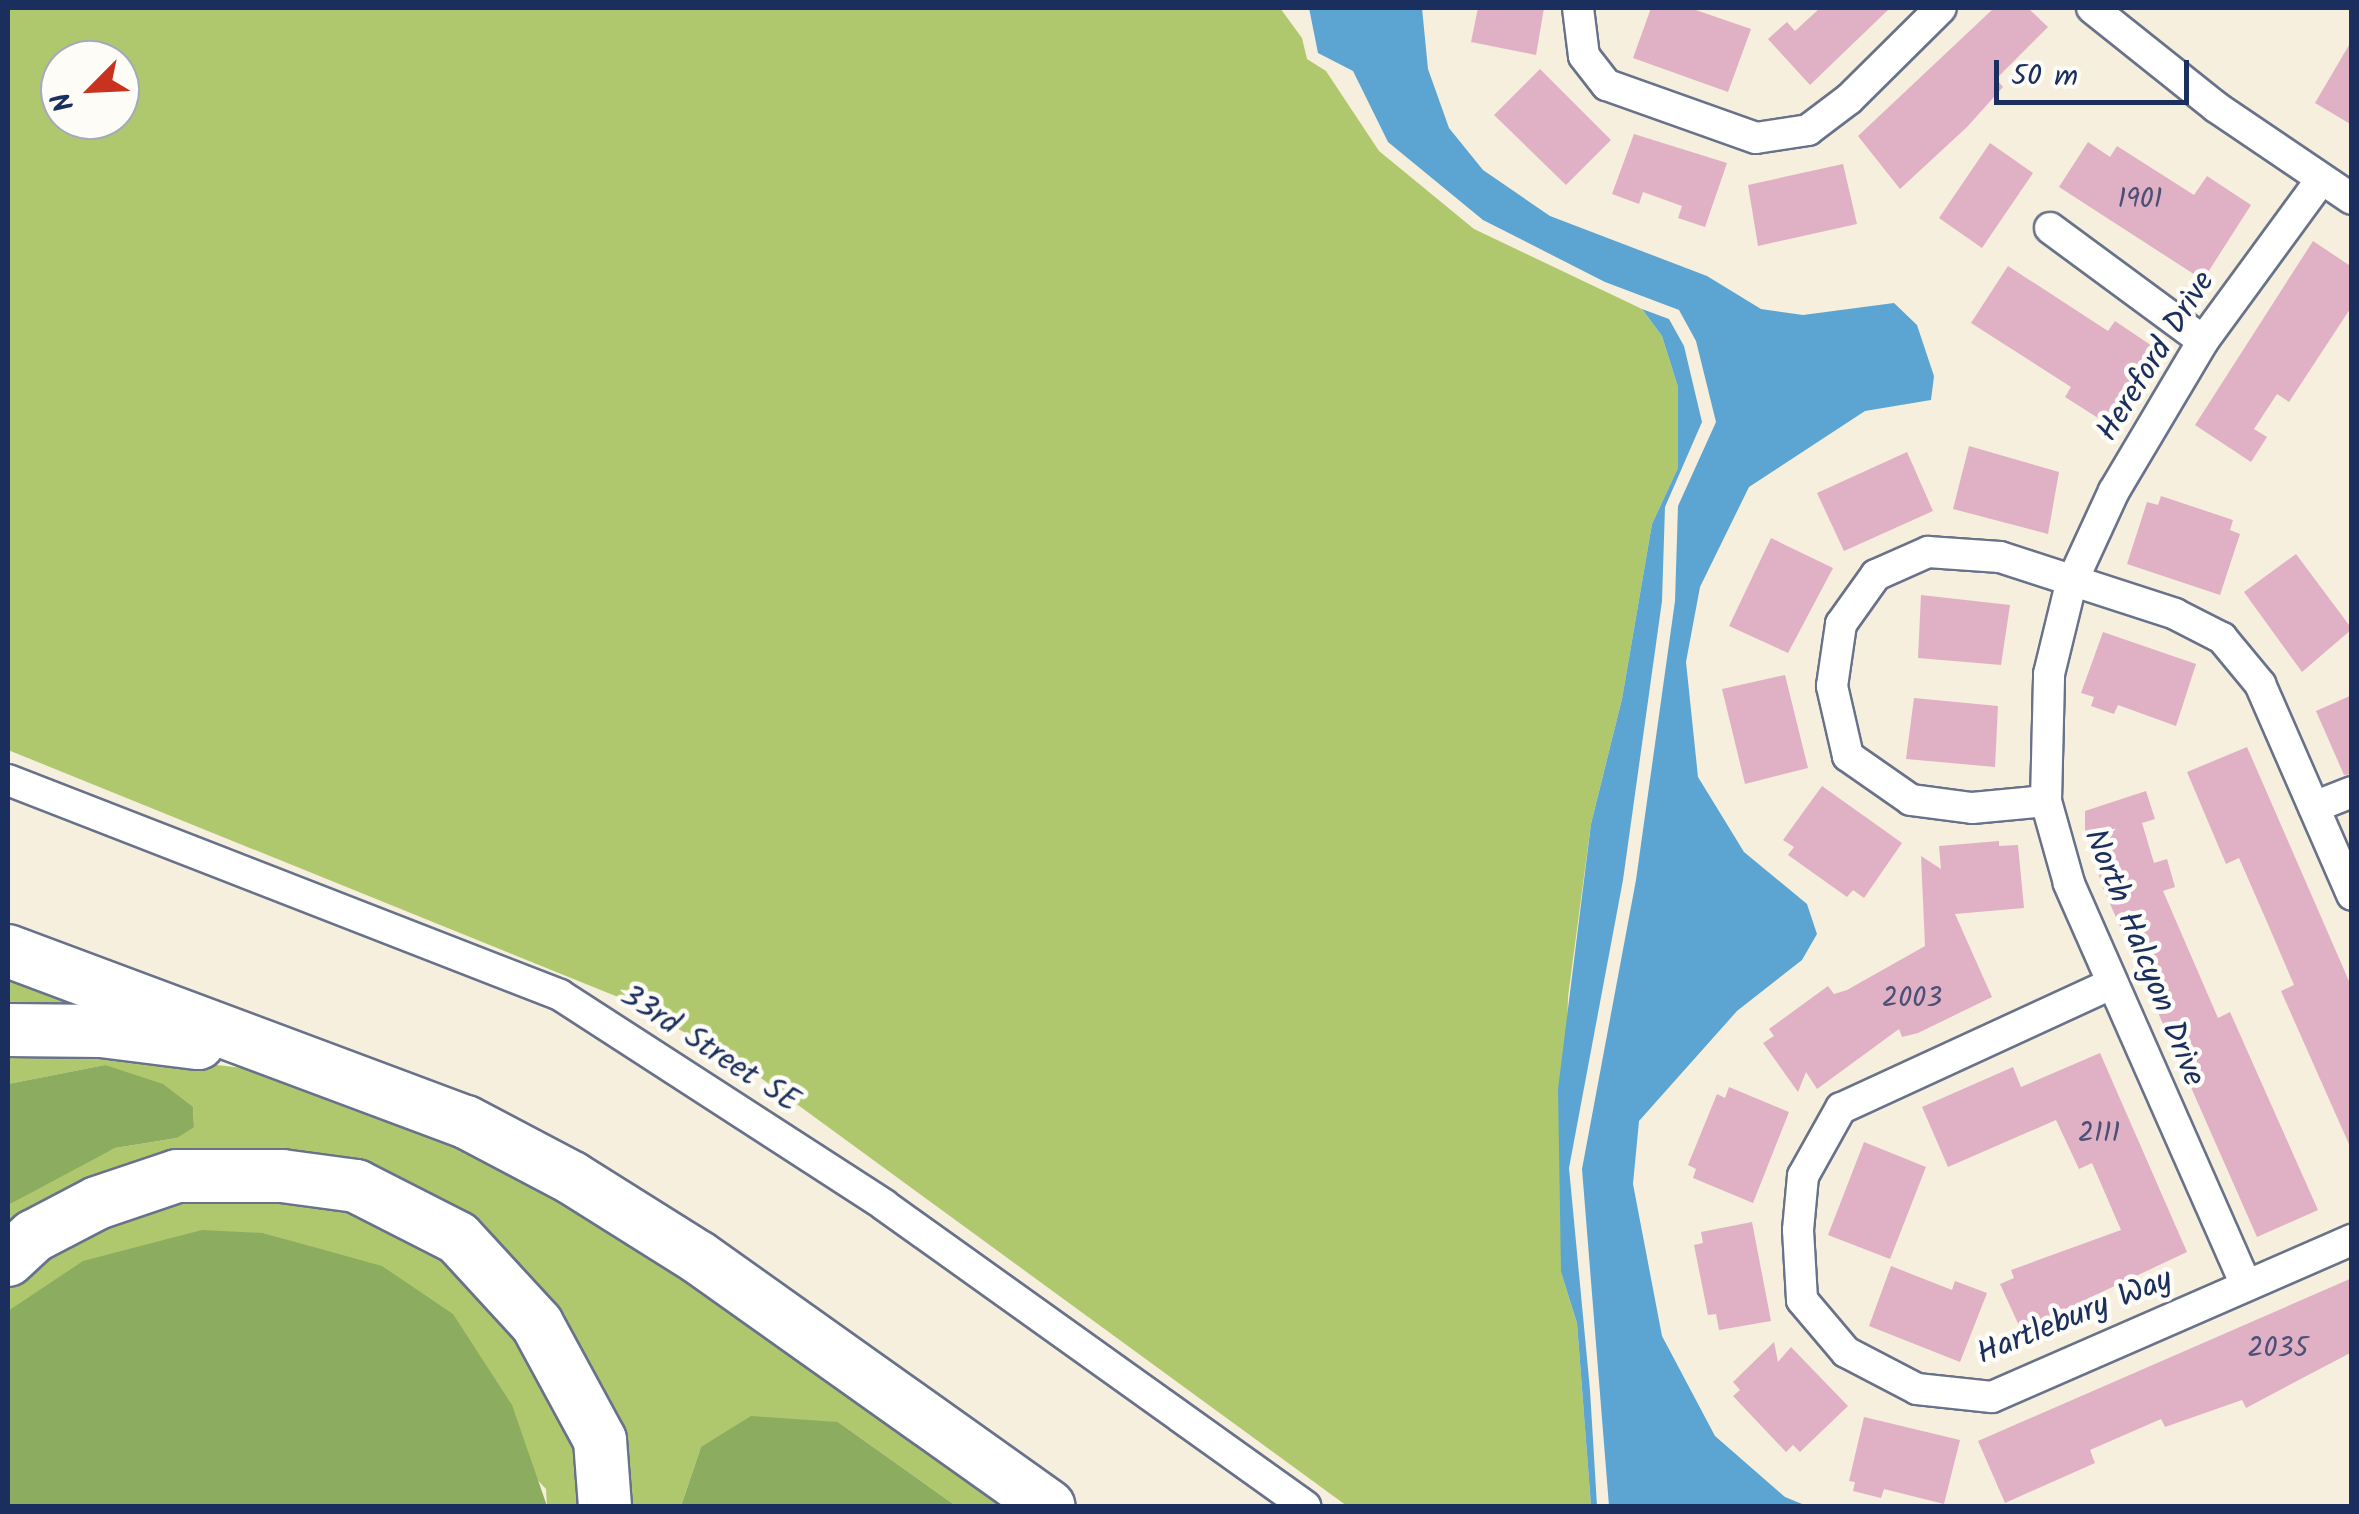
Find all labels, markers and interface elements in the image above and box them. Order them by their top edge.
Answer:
north arrow [40,40,140,140]
scale bar [1999,40,2194,102]
text: 50 m [2011,53,2078,101]
text: N [40,84,88,119]
house number: 1901 [2117,183,2163,217]
street label: Hereford Drive [2089,265,2225,449]
street label: North Halcyon Drive [2074,824,2212,1092]
street label: 33rd Street SE [612,978,806,1122]
house number: 2003 [1882,982,1942,1016]
house number: 2111 [2078,1117,2120,1151]
street label: Hartlebury Way [1972,1261,2178,1375]
house number: 2035 [2247,1332,2309,1366]

